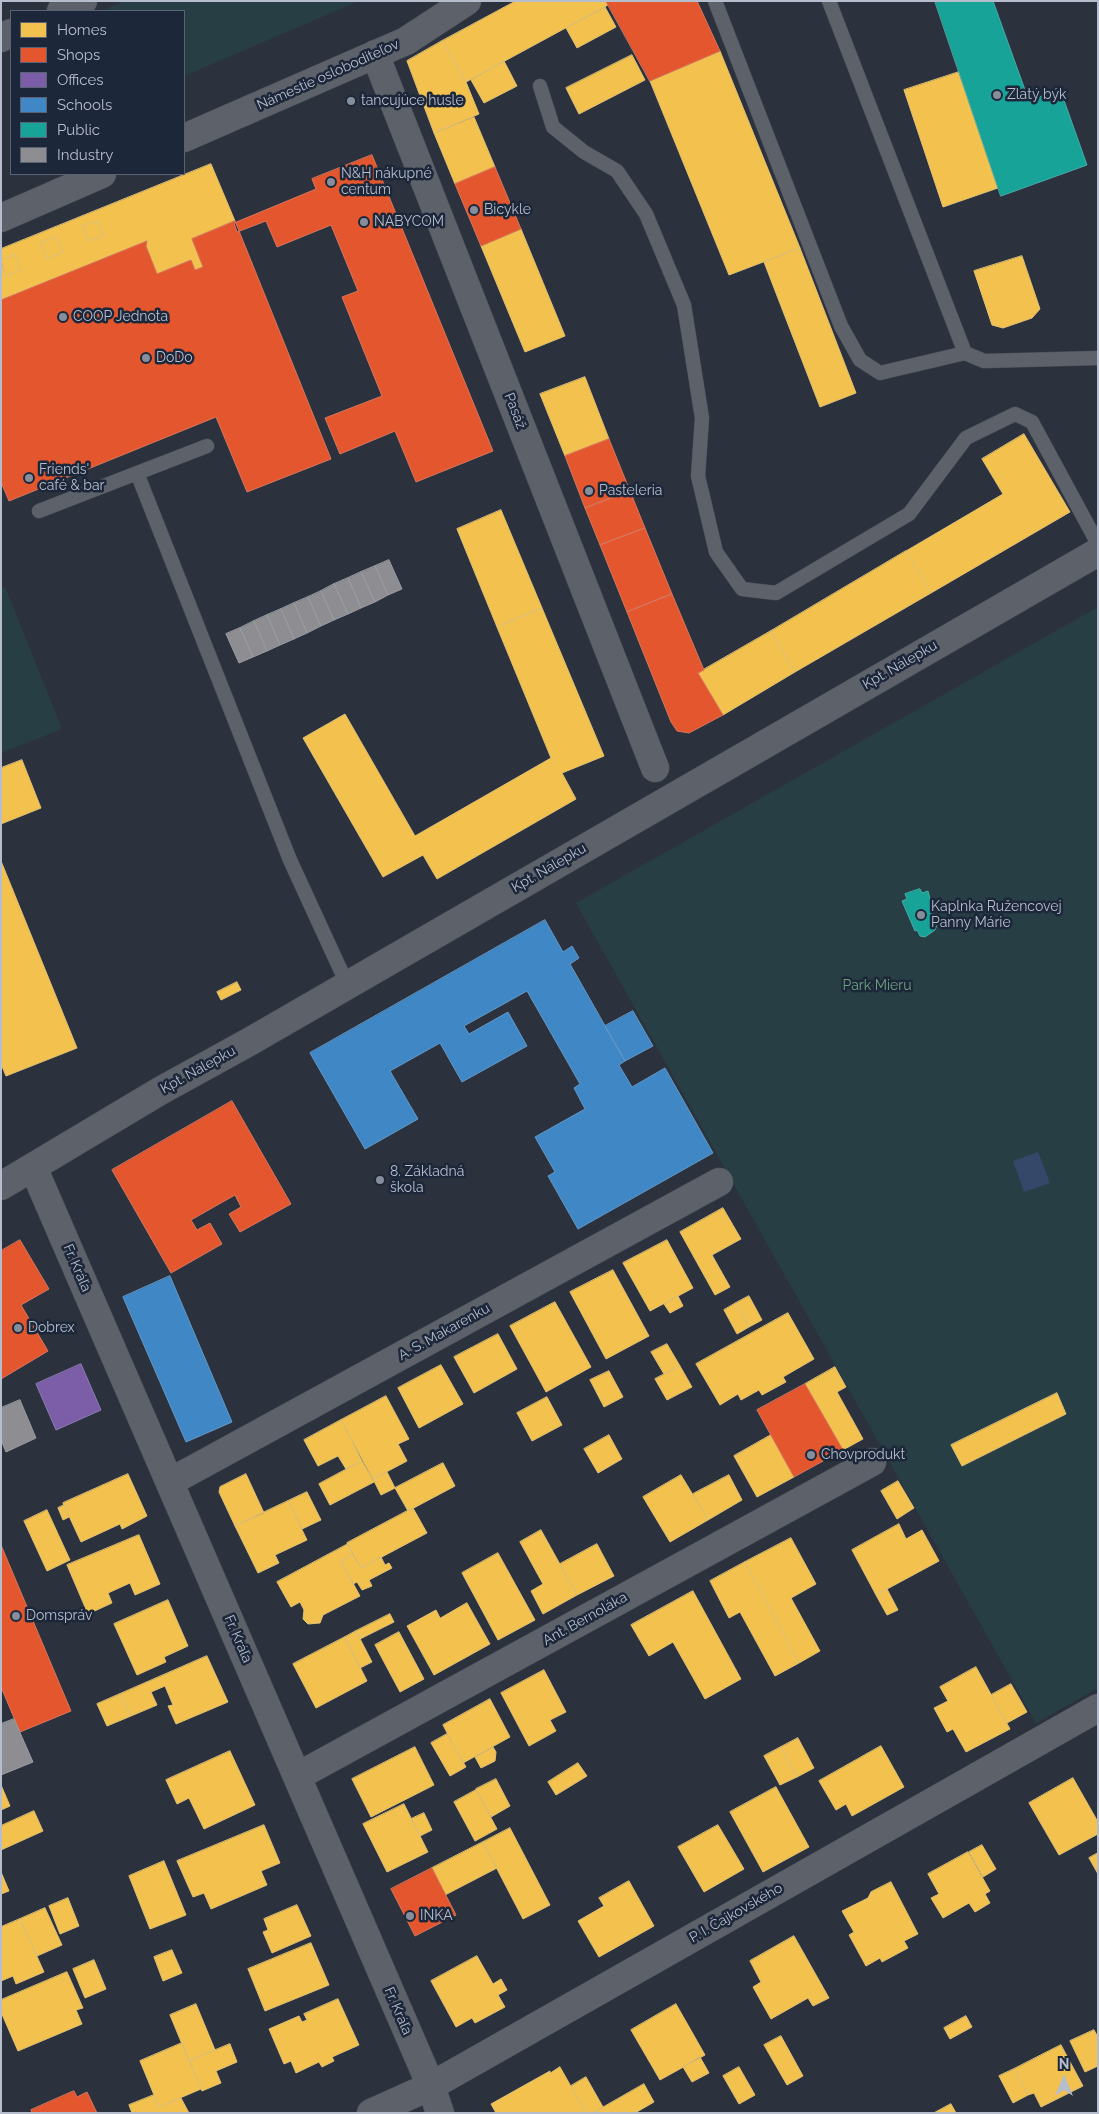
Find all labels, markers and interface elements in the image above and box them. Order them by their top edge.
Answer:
legend [10,10,185,175]
text: Homes [57,21,107,39]
street label: Námestie osloboditeľov [254,36,402,114]
text: Shops [57,46,100,64]
text: Offices [57,71,104,89]
place label: Zlatý býk [1007,87,1066,103]
marker: Zlatý býk [991,89,1003,101]
place label: tancujúce husle [361,93,464,109]
marker: tancujúce husle [345,95,357,107]
text: Schools [57,96,112,114]
text: Public [57,121,100,139]
text: Industry [57,146,113,164]
place label: N&H nákupné centum [341,166,432,198]
marker: N&H nákupné centum [325,176,337,188]
place label: Bicykle [484,202,531,218]
marker: Bicykle [468,204,480,216]
place label: NABYCOM [374,214,444,230]
marker: NABYCOM [358,216,370,228]
place label: COOP Jednota [73,309,168,325]
marker: COOP Jednota [57,311,69,323]
place label: DoDo [156,350,193,366]
marker: DoDo [140,352,152,364]
street label: Pasáž [500,390,530,432]
place label: Friends' café & bar [39,462,105,494]
marker: Friends' café & bar [23,472,35,484]
place label: Pasteleria [599,483,662,499]
marker: Pasteleria [583,485,595,497]
street label: Kpt. Nálepku [860,637,940,693]
street label: Kpt. Nálepku [509,840,589,896]
place label: Kaplnka Ružencovej Panny Márie [931,899,1062,932]
marker: Kaplnka Ružencovej Panny Márie [915,909,927,921]
park label: Park Mieru [843,978,911,994]
street label: Kpt. Nálepku [158,1042,238,1098]
place label: 8. Základná škola [390,1164,464,1196]
marker: 8. Základná škola [374,1174,386,1186]
street label: Fr. Kráľa [59,1242,95,1294]
street label: A. S. Makarenku [395,1300,493,1364]
place label: Dobrex [28,1320,75,1336]
marker: Dobrex [12,1322,24,1334]
place label: Chovprodukt [821,1447,905,1463]
marker: Chovprodukt [805,1449,817,1461]
street label: Ant. Bernoláka [540,1589,630,1649]
place label: Domspráv [26,1608,92,1624]
marker: Domspráv [10,1610,22,1622]
street label: Fr. Kráľa [220,1613,256,1665]
street label: P. I. Čajkovského [686,1880,786,1946]
place label: INKA [420,1908,453,1924]
marker: INKA [404,1910,416,1922]
street label: Fr. Kráľa [380,1985,416,2037]
north arrow [1039,2054,1089,2104]
text: N [1059,2056,1069,2072]

